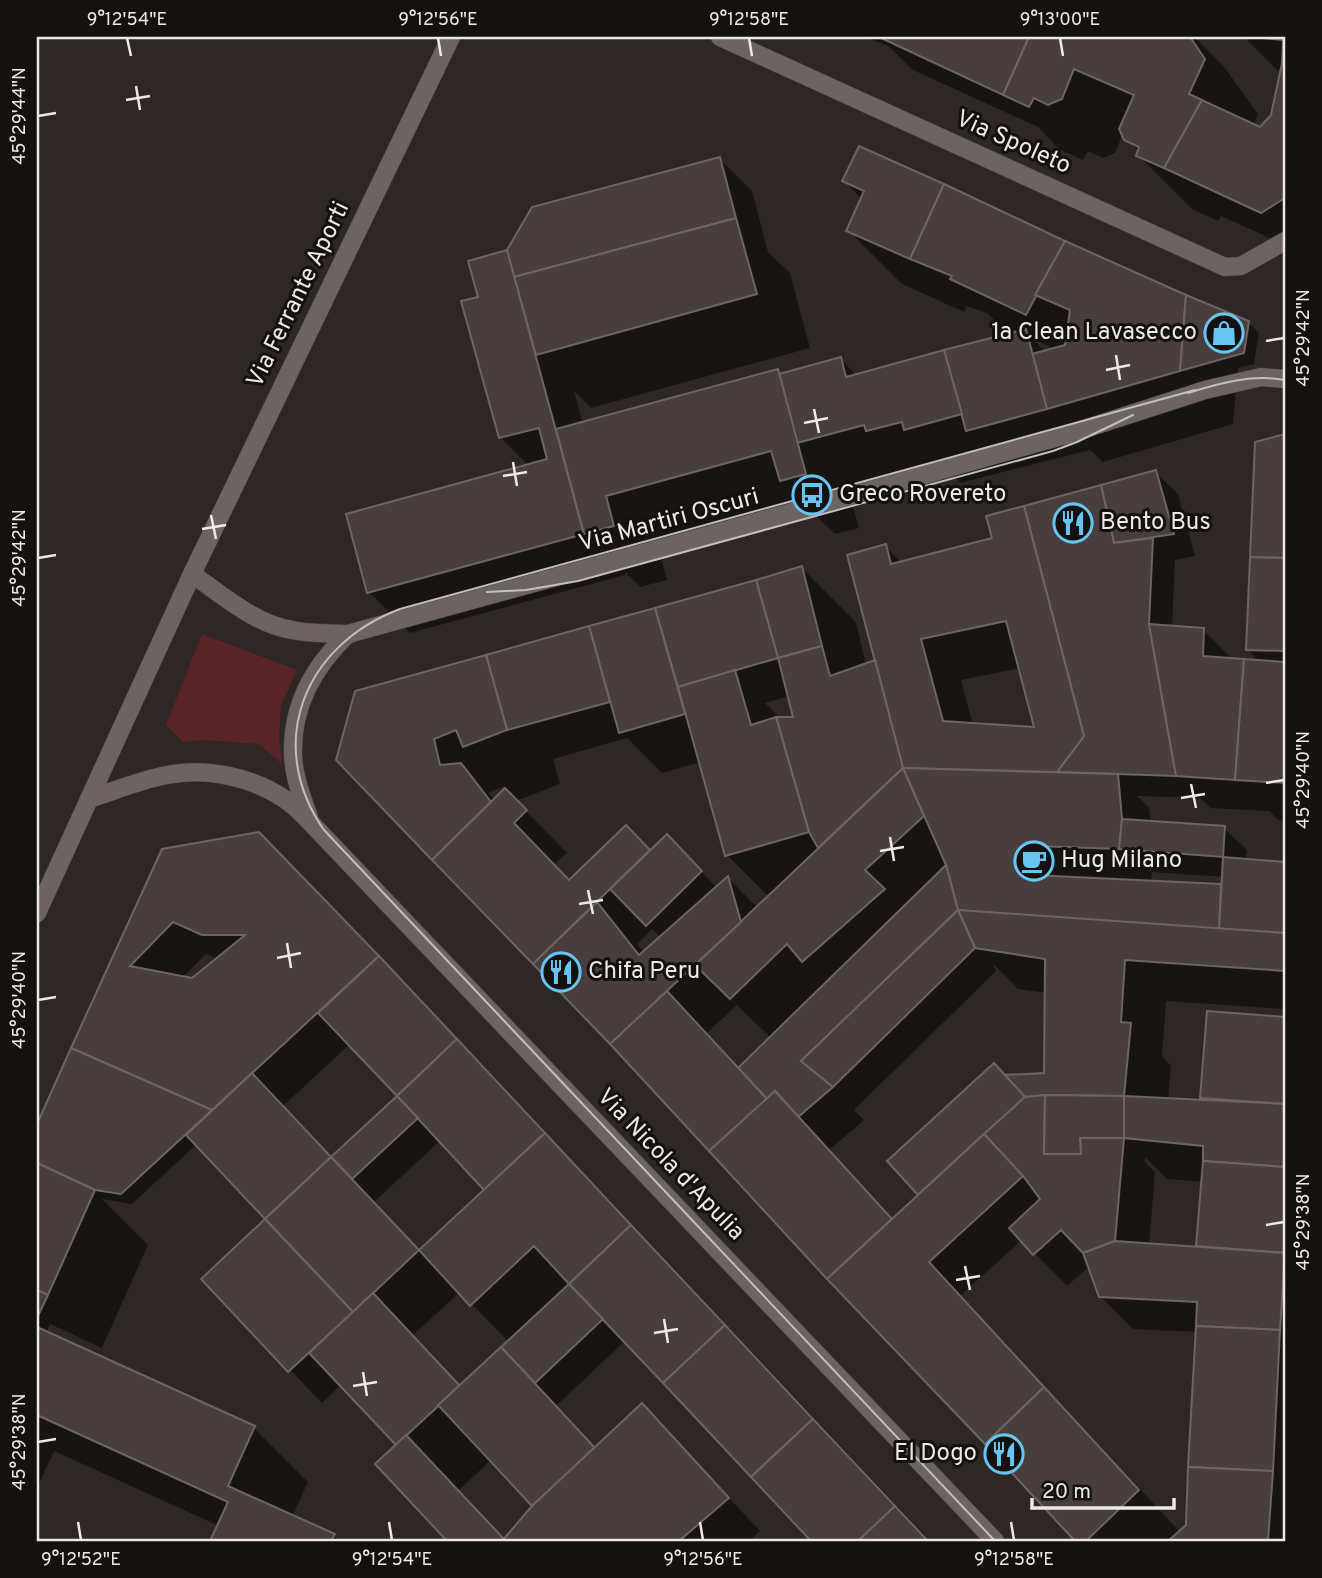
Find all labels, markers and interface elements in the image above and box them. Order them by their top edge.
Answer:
text: 9°12'54"E [87,9,167,32]
text: 9°12'56"E [398,9,478,32]
text: 9°12'58"E [709,9,789,32]
text: 9°13'00"E [1020,9,1100,32]
text: 45°29'44"N [9,67,32,165]
street label: Via Spoleto [951,104,1075,182]
street label: Via Ferrante Aporti [241,197,357,393]
text: 45°29'42"N [1293,289,1316,387]
shop icon: 1a Clean Lavasecco [1203,312,1245,354]
place label: 1a Clean Lavasecco [991,318,1197,348]
bus stop icon: Greco Rovereto [791,474,833,516]
place label: Greco Rovereto [839,480,1006,510]
street label: Via Martiri Oscuri [576,483,762,559]
restaurant icon: Bento Bus [1052,502,1094,544]
place label: Bento Bus [1100,508,1211,538]
text: 45°29'42"N [9,509,32,607]
text: 45°29'40"N [1293,731,1316,829]
cafe icon: Hug Milano [1013,840,1055,882]
place label: Hug Milano [1061,846,1182,876]
text: 45°29'40"N [9,951,32,1049]
restaurant icon: Chifa Peru [540,951,582,993]
place label: Chifa Peru [588,957,700,987]
street label: Via Nicola d'Apulia [590,1083,750,1247]
text: 45°29'38"N [1293,1173,1316,1271]
text: 45°29'38"N [9,1393,32,1491]
restaurant icon: El Dogo [983,1433,1025,1475]
place label: El Dogo [894,1439,977,1469]
scale bar [1032,1466,1173,1510]
text: 20 m [1042,1479,1091,1506]
text: 9°12'52"E [41,1549,121,1572]
text: 9°12'54"E [352,1549,432,1572]
text: 9°12'56"E [663,1549,743,1572]
text: 9°12'58"E [974,1549,1054,1572]

